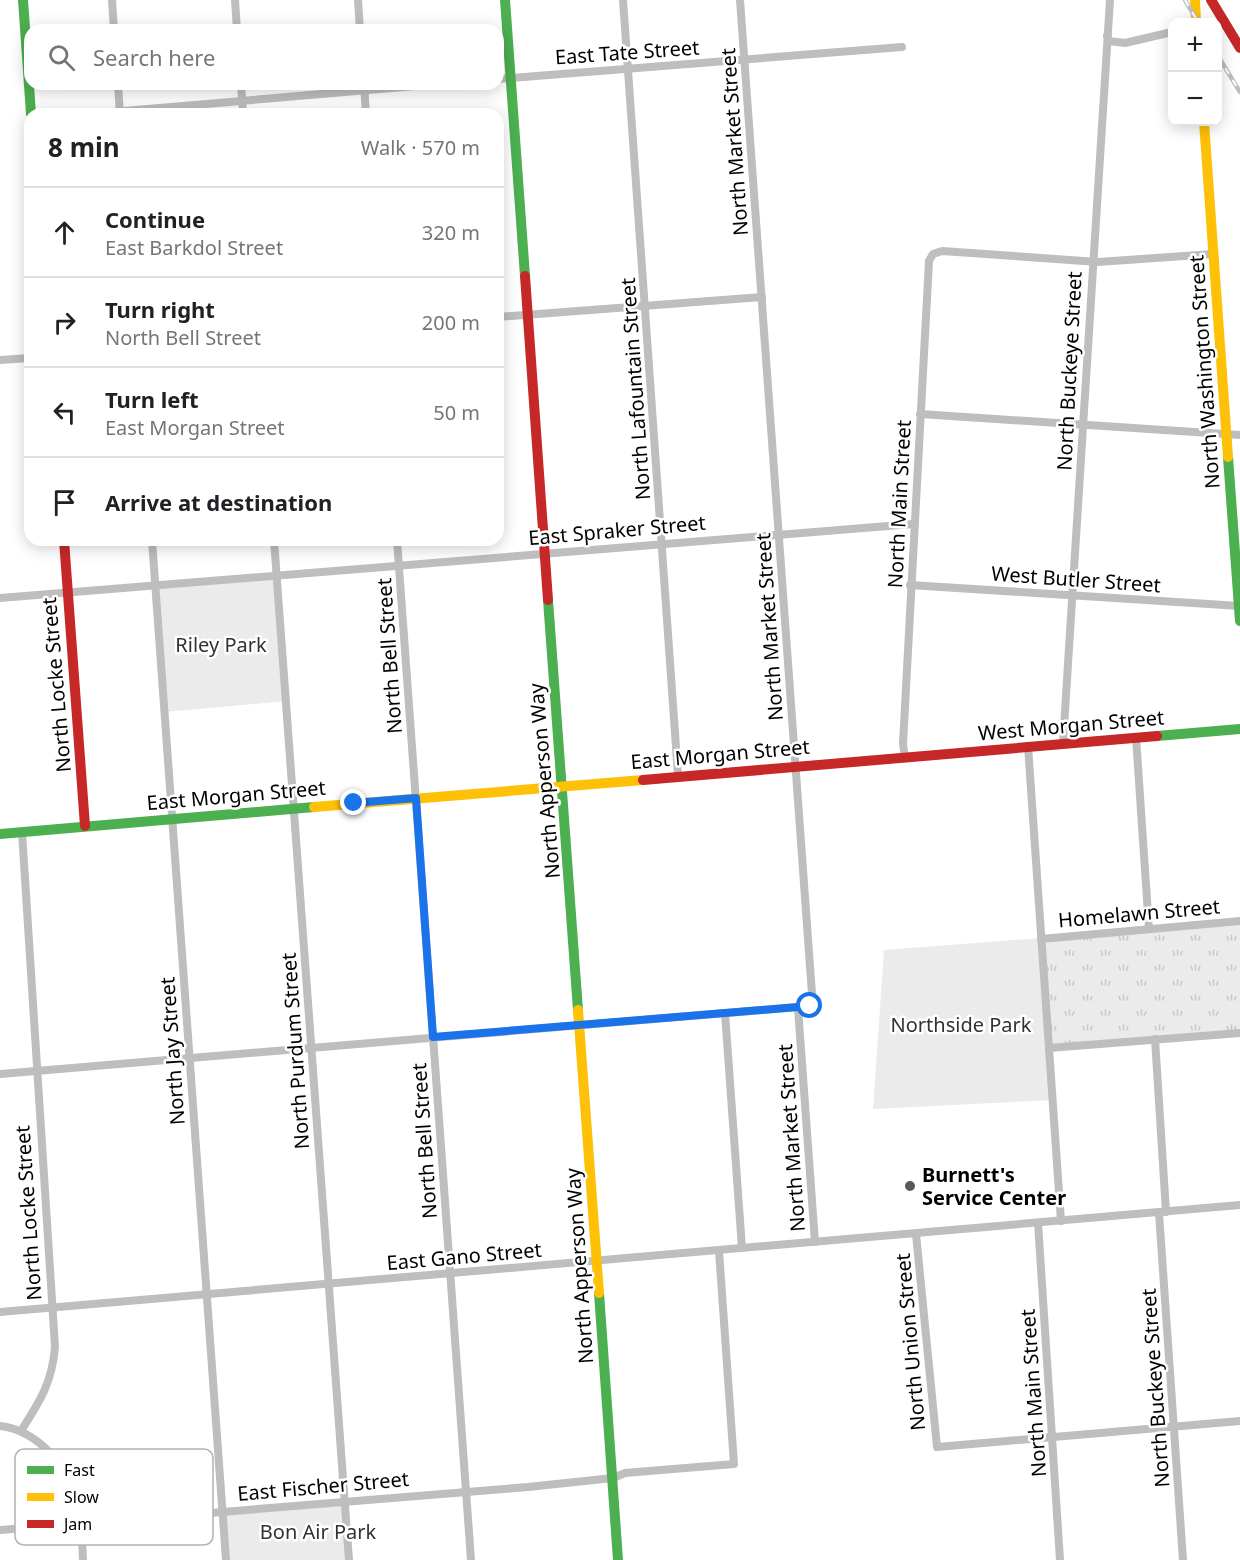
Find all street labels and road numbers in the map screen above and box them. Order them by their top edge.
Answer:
street label: East Tate Street [554,33,700,71]
street label: North Market Street [714,47,754,237]
street label: North Washington Street [1182,254,1226,490]
street label: North Buckeye Street [1050,271,1088,471]
street label: North Lafountain Street [614,277,656,501]
street label: North Main Street [881,419,917,589]
street label: East Spraker Street [527,509,707,551]
street label: North Market Street [749,532,789,722]
street label: West Butler Street [990,560,1162,598]
street label: North Bell Street [370,577,408,735]
street label: North Locke Street [35,596,77,774]
street label: North Apperson Way [522,681,566,880]
street label: West Morgan Street [977,703,1165,747]
street label: East Morgan Street [629,733,811,775]
street label: East Morgan Street [145,774,327,816]
street label: Homelawn Street [1057,892,1221,934]
street label: North Purdum Street [275,952,315,1150]
street label: North Jay Street [153,976,191,1126]
street label: North Market Street [771,1043,811,1233]
street label: North Bell Street [405,1062,443,1220]
street label: North Locke Street [8,1125,48,1301]
street label: North Apperson Way [559,1166,599,1365]
street label: East Gano Street [385,1236,543,1276]
street label: North Union Street [889,1252,931,1432]
street label: North Buckeye Street [1135,1288,1175,1488]
street label: North Main Street [1014,1308,1052,1478]
street label: East Fischer Street [236,1465,410,1507]

